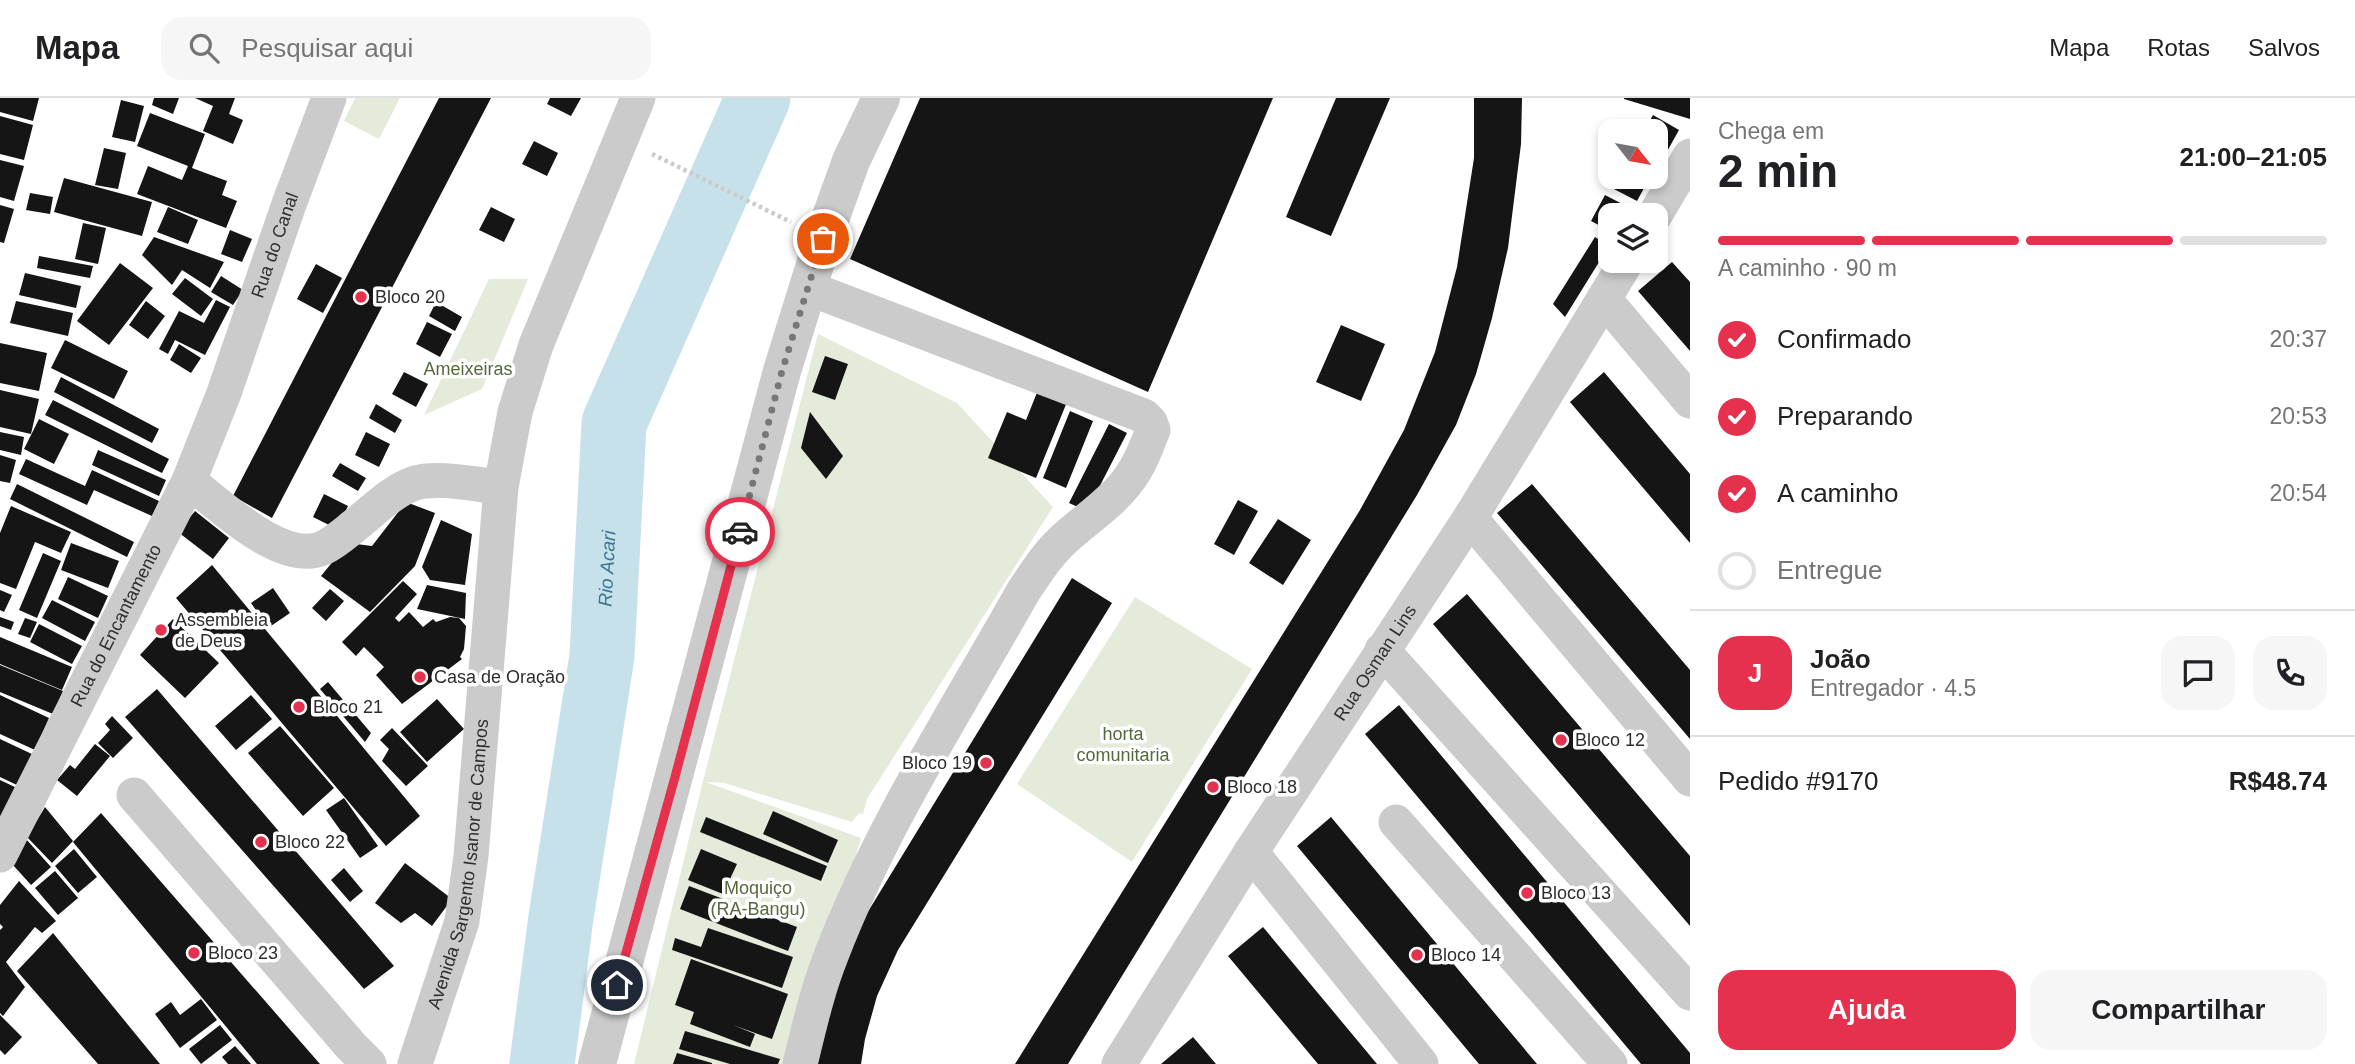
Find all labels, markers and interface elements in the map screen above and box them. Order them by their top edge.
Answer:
search box [161,17,651,80]
text: Mapa [35,29,119,66]
icon: search [185,29,223,67]
text: Pesquisar aqui [241,33,413,63]
text: Mapa [2049,34,2109,61]
text: Rotas [2147,34,2210,61]
text: Salvos [2248,34,2320,61]
text: Chega em [1718,118,1824,144]
north arrow [1598,119,1668,189]
map controls [1598,119,1668,273]
text: 21:00–21:05 [2180,142,2327,172]
text: 2 min [1718,145,1838,197]
street label: Rua do Canal [247,190,302,301]
button: layers [1598,203,1668,273]
pin [793,209,853,269]
icon: bag [804,220,842,258]
text: A caminho · 90 m [1718,255,1897,281]
place label: Bloco 20 [375,287,445,307]
marker: Bloco 20 [353,289,369,305]
icon: check [1718,321,1756,359]
text: Confirmado [1777,324,1911,354]
text: 20:37 [2269,326,2327,352]
park label: Ameixeiras [423,359,513,379]
icon: check [1718,398,1756,436]
text: Preparando [1777,401,1913,431]
text: 20:53 [2269,403,2327,429]
icon: check [1718,475,1756,513]
text: A caminho [1777,478,1898,508]
text: 20:54 [2269,480,2327,506]
courier [705,497,775,567]
icon: car [721,513,759,551]
water label: Rio Acari [595,529,619,607]
street label: Rua do Encantamento [67,541,165,710]
text: Entregue [1777,555,1883,585]
street label: Rua Osman Lins [1330,601,1420,724]
place label: Assembleia de Deus [175,610,269,651]
marker: Assembleia de Deus [153,622,169,638]
button: chat [2161,636,2235,710]
button: phone [2253,636,2327,710]
text: João [1810,644,1871,674]
text: J [1748,658,1762,688]
place label: Casa de Oração [434,667,565,687]
marker: Casa de Oração [412,669,428,685]
text: Entregador · 4.5 [1810,675,1976,701]
place label: Bloco 21 [313,697,383,717]
marker: Bloco 21 [291,699,307,715]
street label: Avenida Sargento Isanor de Campos [424,718,492,1012]
park label: horta comunitaria [1076,724,1171,765]
place label: Bloco 12 [1575,730,1645,750]
marker: Bloco 12 [1553,732,1569,748]
place label: Bloco 19 [902,753,972,773]
marker: Bloco 19 [978,755,994,771]
text: Pedido #9170 [1718,766,1878,796]
text: R$48.74 [2229,766,2327,796]
place label: Bloco 18 [1227,777,1297,797]
marker: Bloco 18 [1205,779,1221,795]
place label: Bloco 22 [275,832,345,852]
marker: Bloco 22 [253,834,269,850]
park label: Moquiço (RA-Bangu) [710,878,806,919]
place label: Bloco 13 [1541,883,1611,903]
marker: Bloco 13 [1519,885,1535,901]
place label: Bloco 23 [208,943,278,963]
marker: Bloco 23 [186,945,202,961]
place label: Bloco 14 [1431,945,1501,965]
marker: Bloco 14 [1409,947,1425,963]
pin [587,955,647,1015]
icon: home [598,966,636,1004]
button: Ajuda [1718,970,2016,1050]
button: Compartilhar [2030,970,2327,1050]

